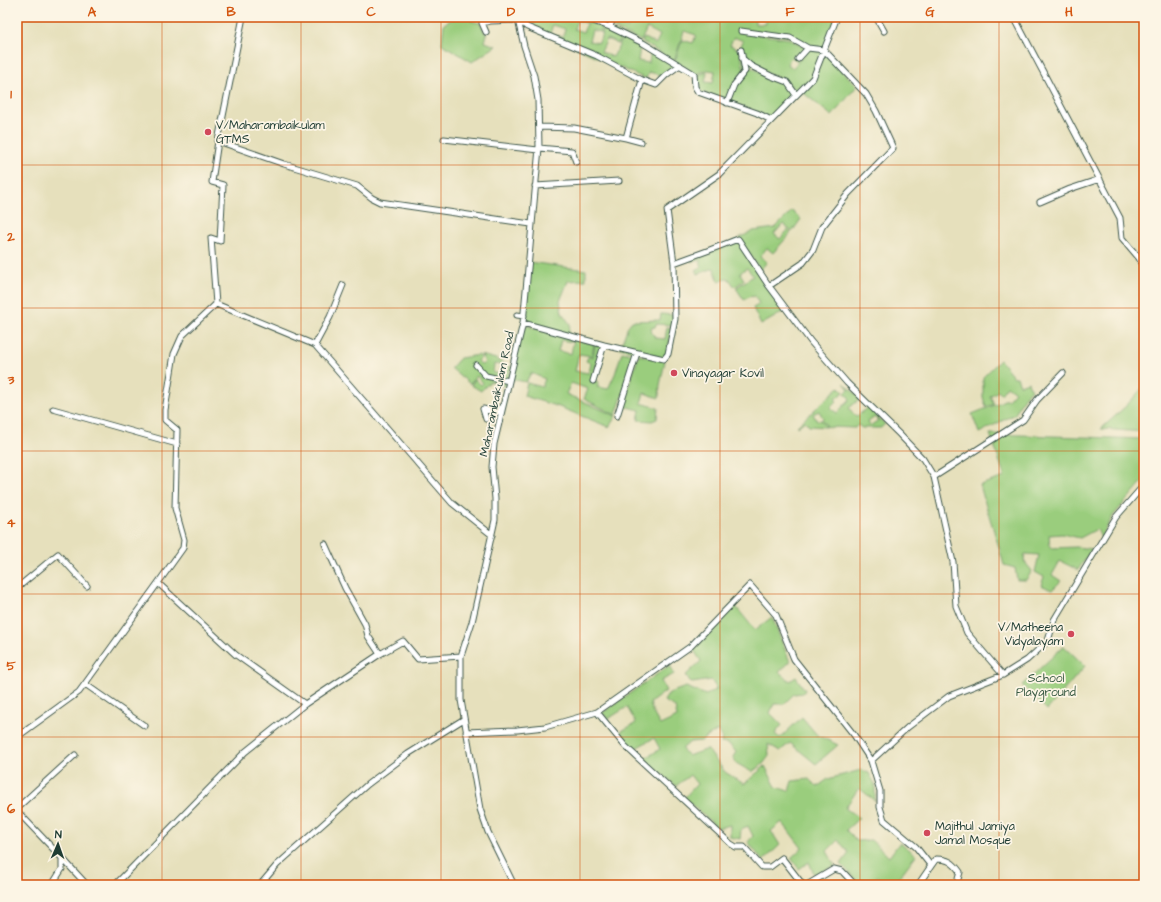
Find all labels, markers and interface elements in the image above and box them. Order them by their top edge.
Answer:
text: A [88,3,97,21]
text: B [226,3,236,21]
text: C [366,3,376,21]
text: D [507,3,516,21]
text: E [646,3,654,21]
text: F [785,3,795,21]
text: G [925,3,935,21]
text: H [1065,3,1073,21]
text: 1 [10,85,12,103]
place label: V/Maharambaikulam GTMS [216,117,325,148]
marker: V/Maharambaikulam GTMS [203,127,213,137]
text: 2 [6,228,15,246]
street label: Maharambaikulam Road [475,330,519,458]
place label: Vinayagar Kovil [682,365,764,383]
marker: Vinayagar Kovil [669,368,679,378]
text: 3 [7,371,15,389]
text: 4 [7,514,16,532]
place label: V/Matheena Vidyalayam [998,619,1064,651]
marker: V/Matheena Vidyalayam [1066,629,1076,639]
text: 5 [6,657,16,675]
park label: School Playground [1016,670,1076,702]
text: 6 [7,800,16,818]
place label: Majithul Jamiya Jamal Mosque [935,818,1015,849]
north arrow [38,824,78,864]
text: N [55,827,62,842]
marker: Majithul Jamiya Jamal Mosque [922,828,932,838]

